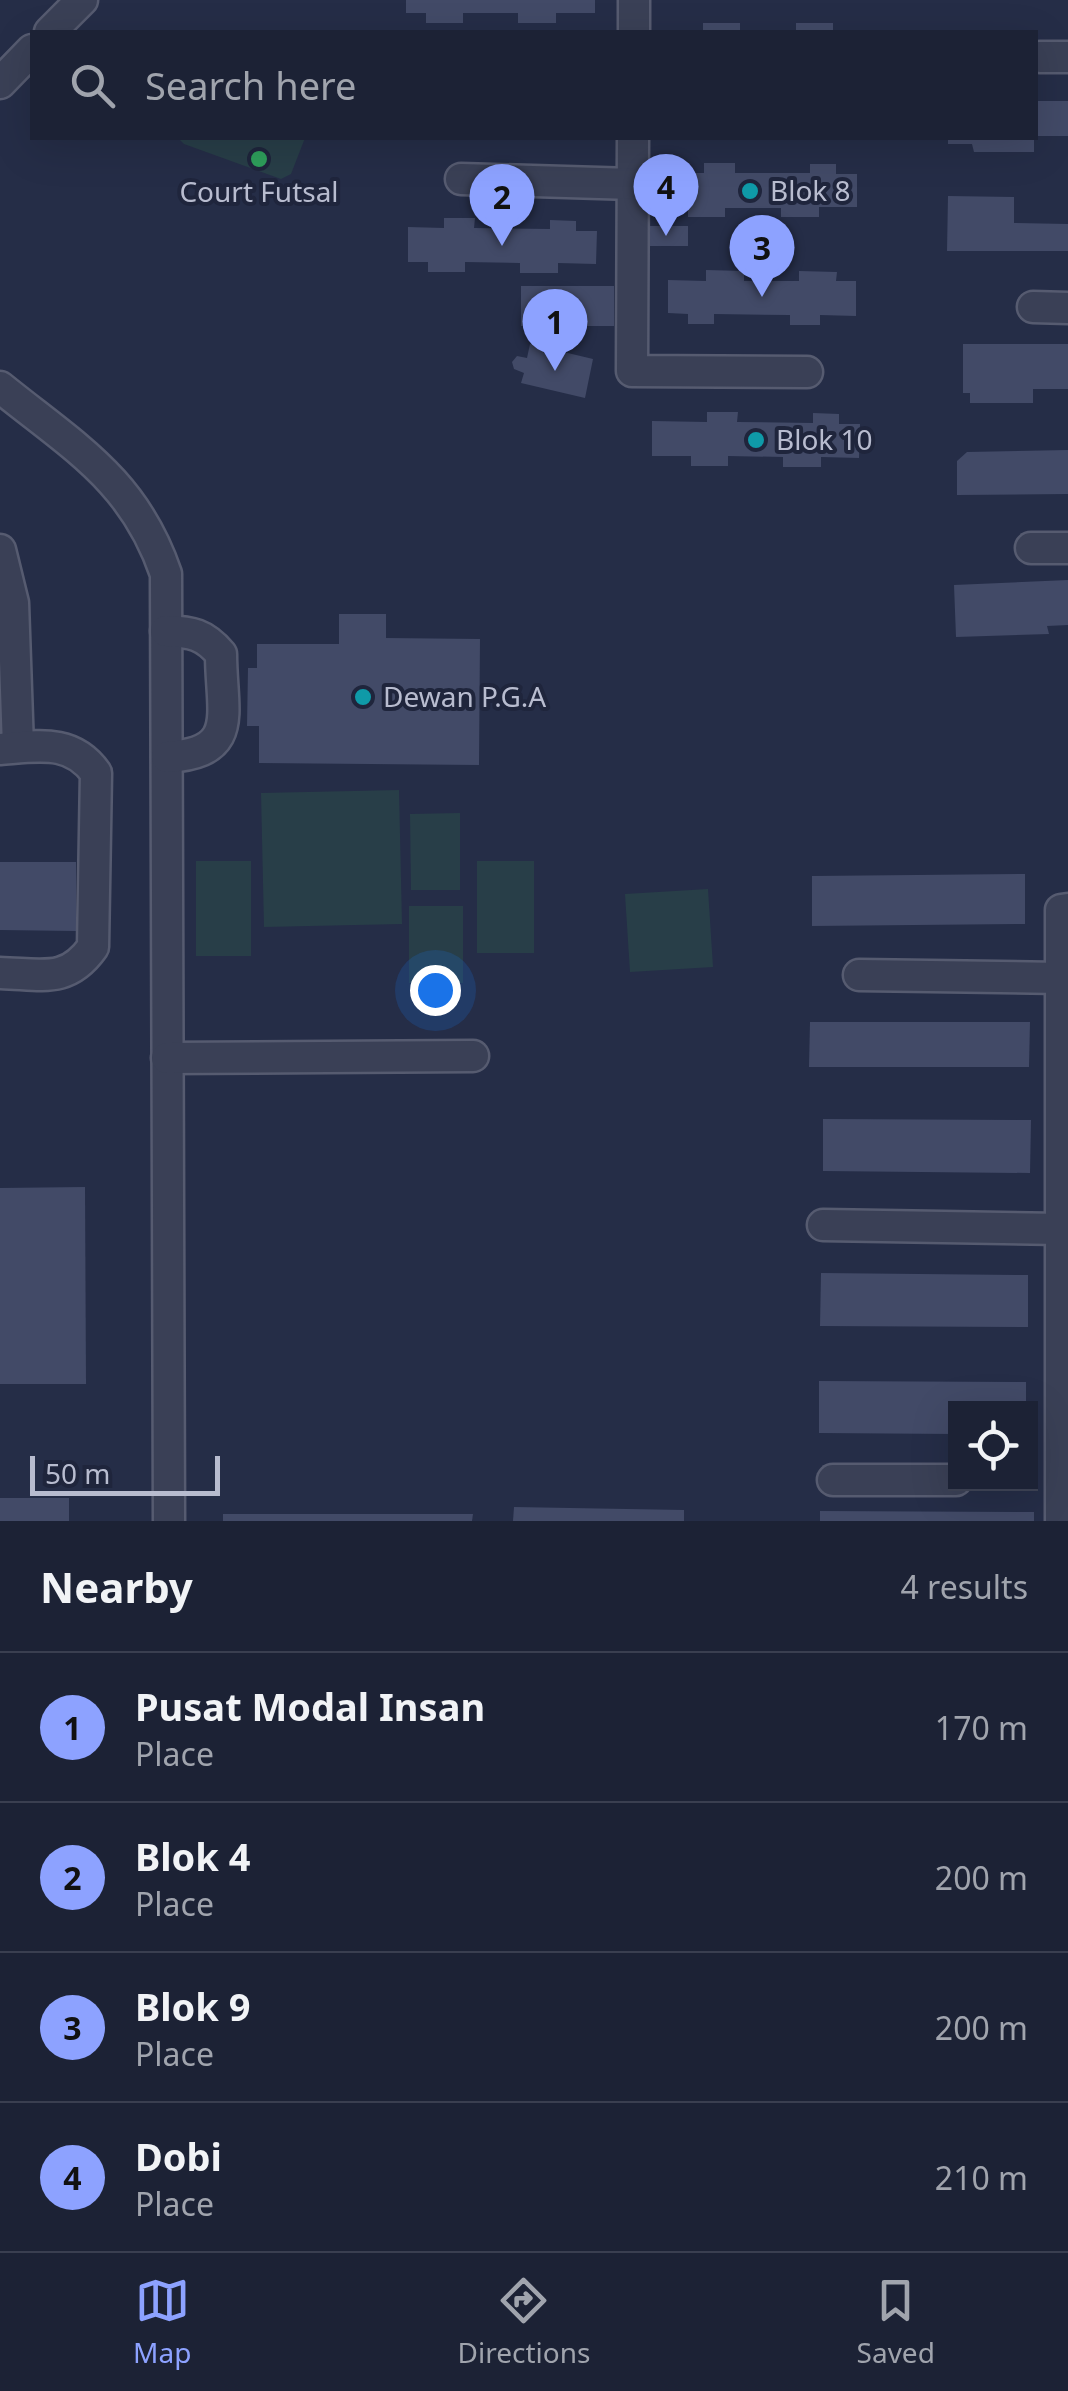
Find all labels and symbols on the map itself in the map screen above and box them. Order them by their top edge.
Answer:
marker: Court Futsal [248,148,270,170]
pin: 4 [634,154,698,236]
pin: 2 [470,164,534,246]
place label: Blok 8 [770,171,851,209]
place label: Court Futsal [179,172,339,210]
marker: Blok 8 [739,180,761,202]
pin: 3 [730,214,794,297]
pin: 1 [522,288,588,371]
place label: Blok 10 [776,420,873,458]
marker: Blok 10 [745,429,767,451]
place label: Dewan P.G.A [383,677,546,715]
marker: Dewan P.G.A [352,686,374,708]
your location [410,965,461,1016]
scale bar [30,1451,220,1496]

